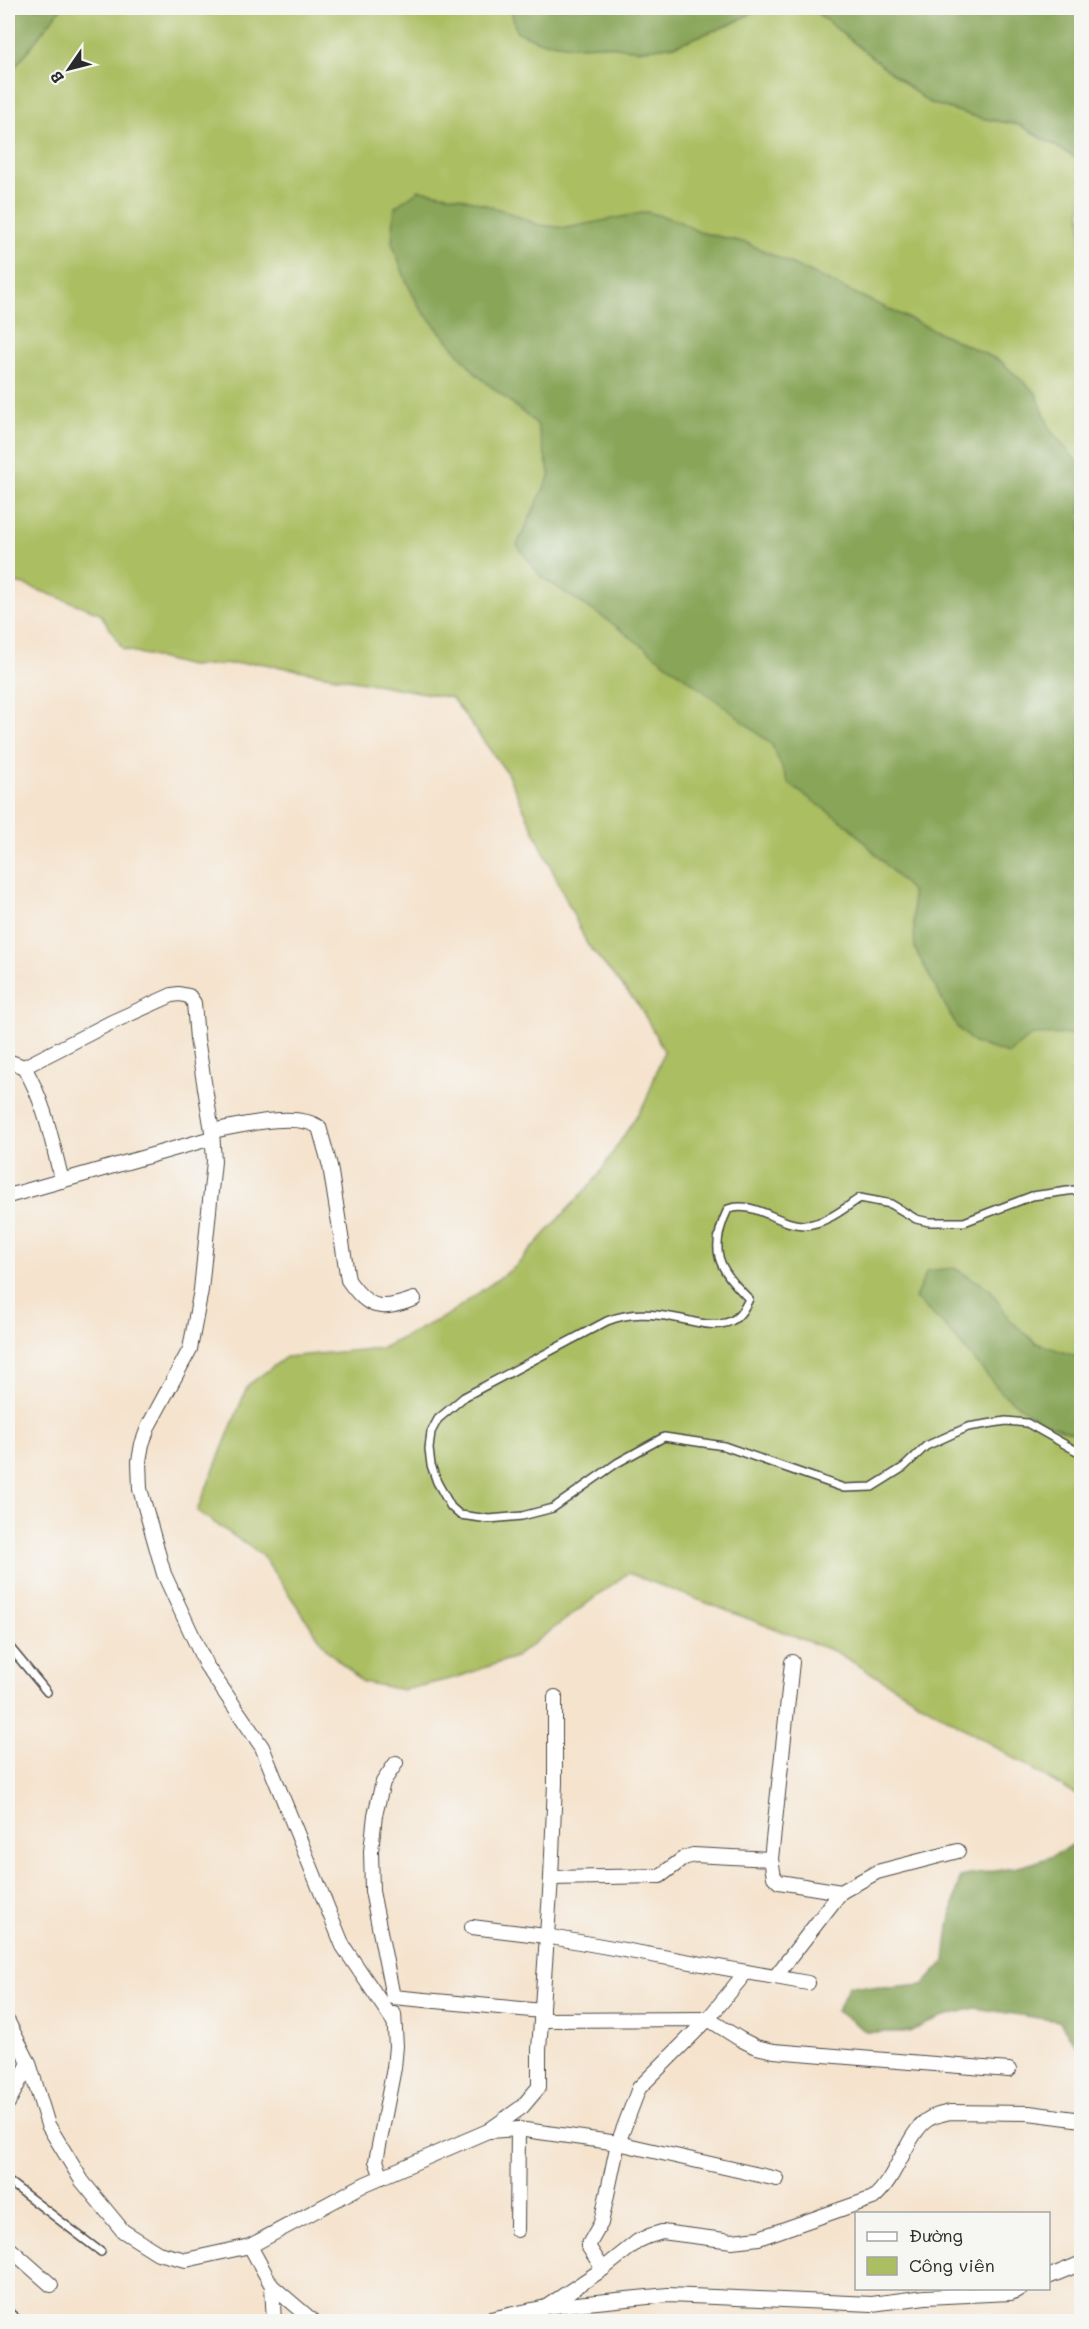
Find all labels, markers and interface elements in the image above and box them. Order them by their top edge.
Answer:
north arrow [39,39,99,99]
text: B [45,67,68,88]
legend [855,2212,1050,2290]
text: Đường [909,2223,963,2247]
text: Công viên [909,2253,995,2277]

